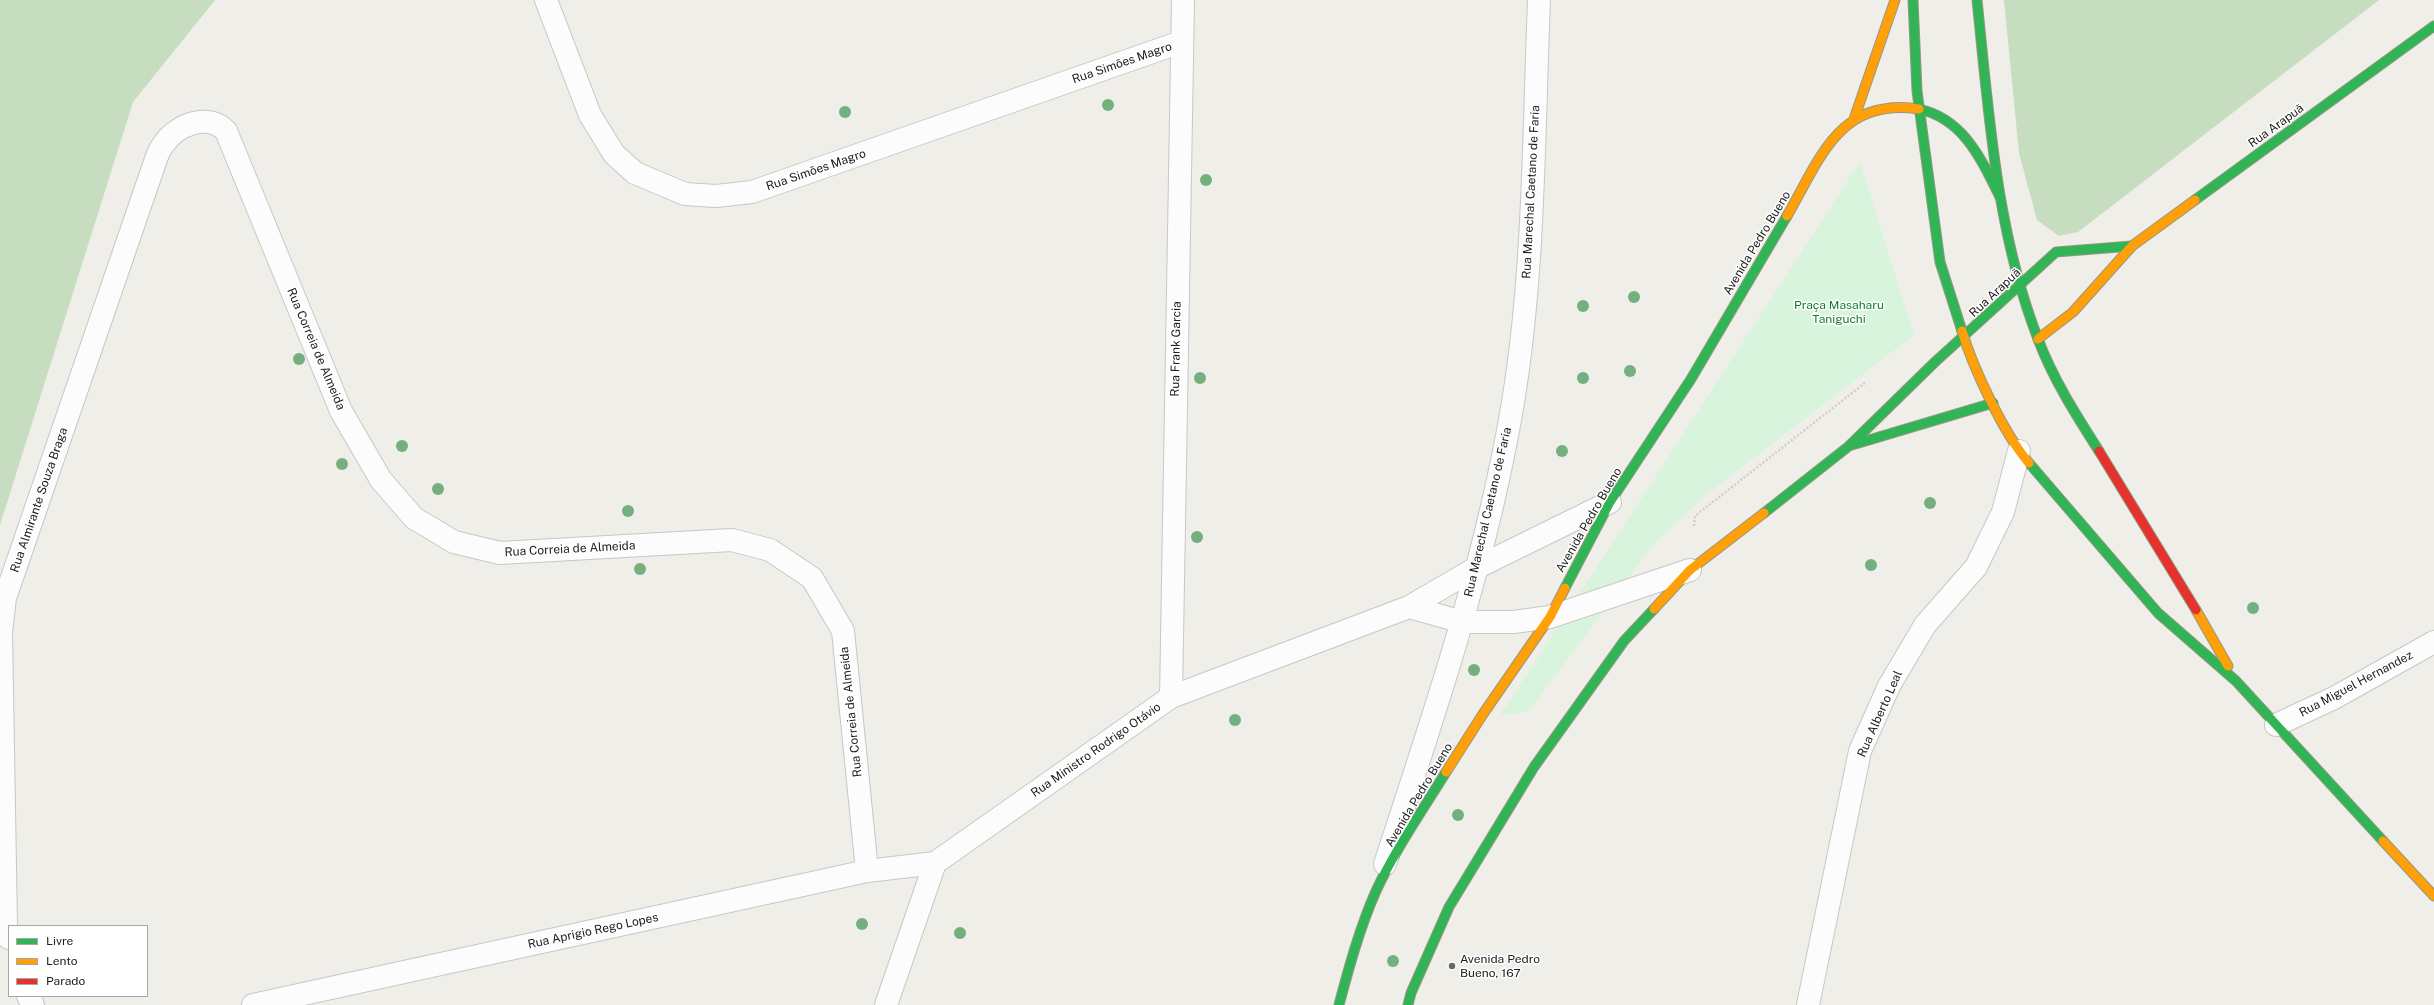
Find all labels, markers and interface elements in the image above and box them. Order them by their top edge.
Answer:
street label: Rua Simões Magro [1070,39,1174,87]
street label: Rua Arapuã [2246,101,2306,151]
street label: Rua Marechal Caetano de Faria [1519,105,1543,279]
street label: Rua Simões Magro [764,146,868,194]
street label: Avenida Pedro Bueno [1720,188,1794,298]
street label: Rua Arapuã [1966,266,2024,320]
street label: Rua Correia de Almeida [284,286,348,412]
park label: Praça Masaharu Taniguchi [1794,298,1884,326]
street label: Rua Frank Garcia [1168,301,1184,397]
street label: Rua Almirante Souza Braga [7,426,71,574]
street label: Rua Marechal Caetano de Faria [1461,426,1515,598]
street label: Avenida Pedro Bueno [1553,465,1625,575]
street label: Rua Correia de Almeida [504,538,636,560]
street label: Rua Correia de Almeida [837,646,865,778]
street label: Rua Miguel Hernandez [2297,648,2415,720]
street label: Rua Alberto Leal [1855,669,1905,759]
street label: Rua Ministro Rodrigo Otávio [1028,700,1164,800]
street label: Avenida Pedro Bueno [1382,740,1456,850]
street label: Rua Aprigio Rego Lopes [526,910,660,952]
legend [8,925,148,997]
text: Livre [46,934,73,948]
place label: Avenida Pedro Bueno, 167 [1460,952,1540,980]
text: Lento [46,954,77,968]
marker: Avenida Pedro Bueno, 167 [1447,961,1457,971]
text: Parado [46,974,85,988]

